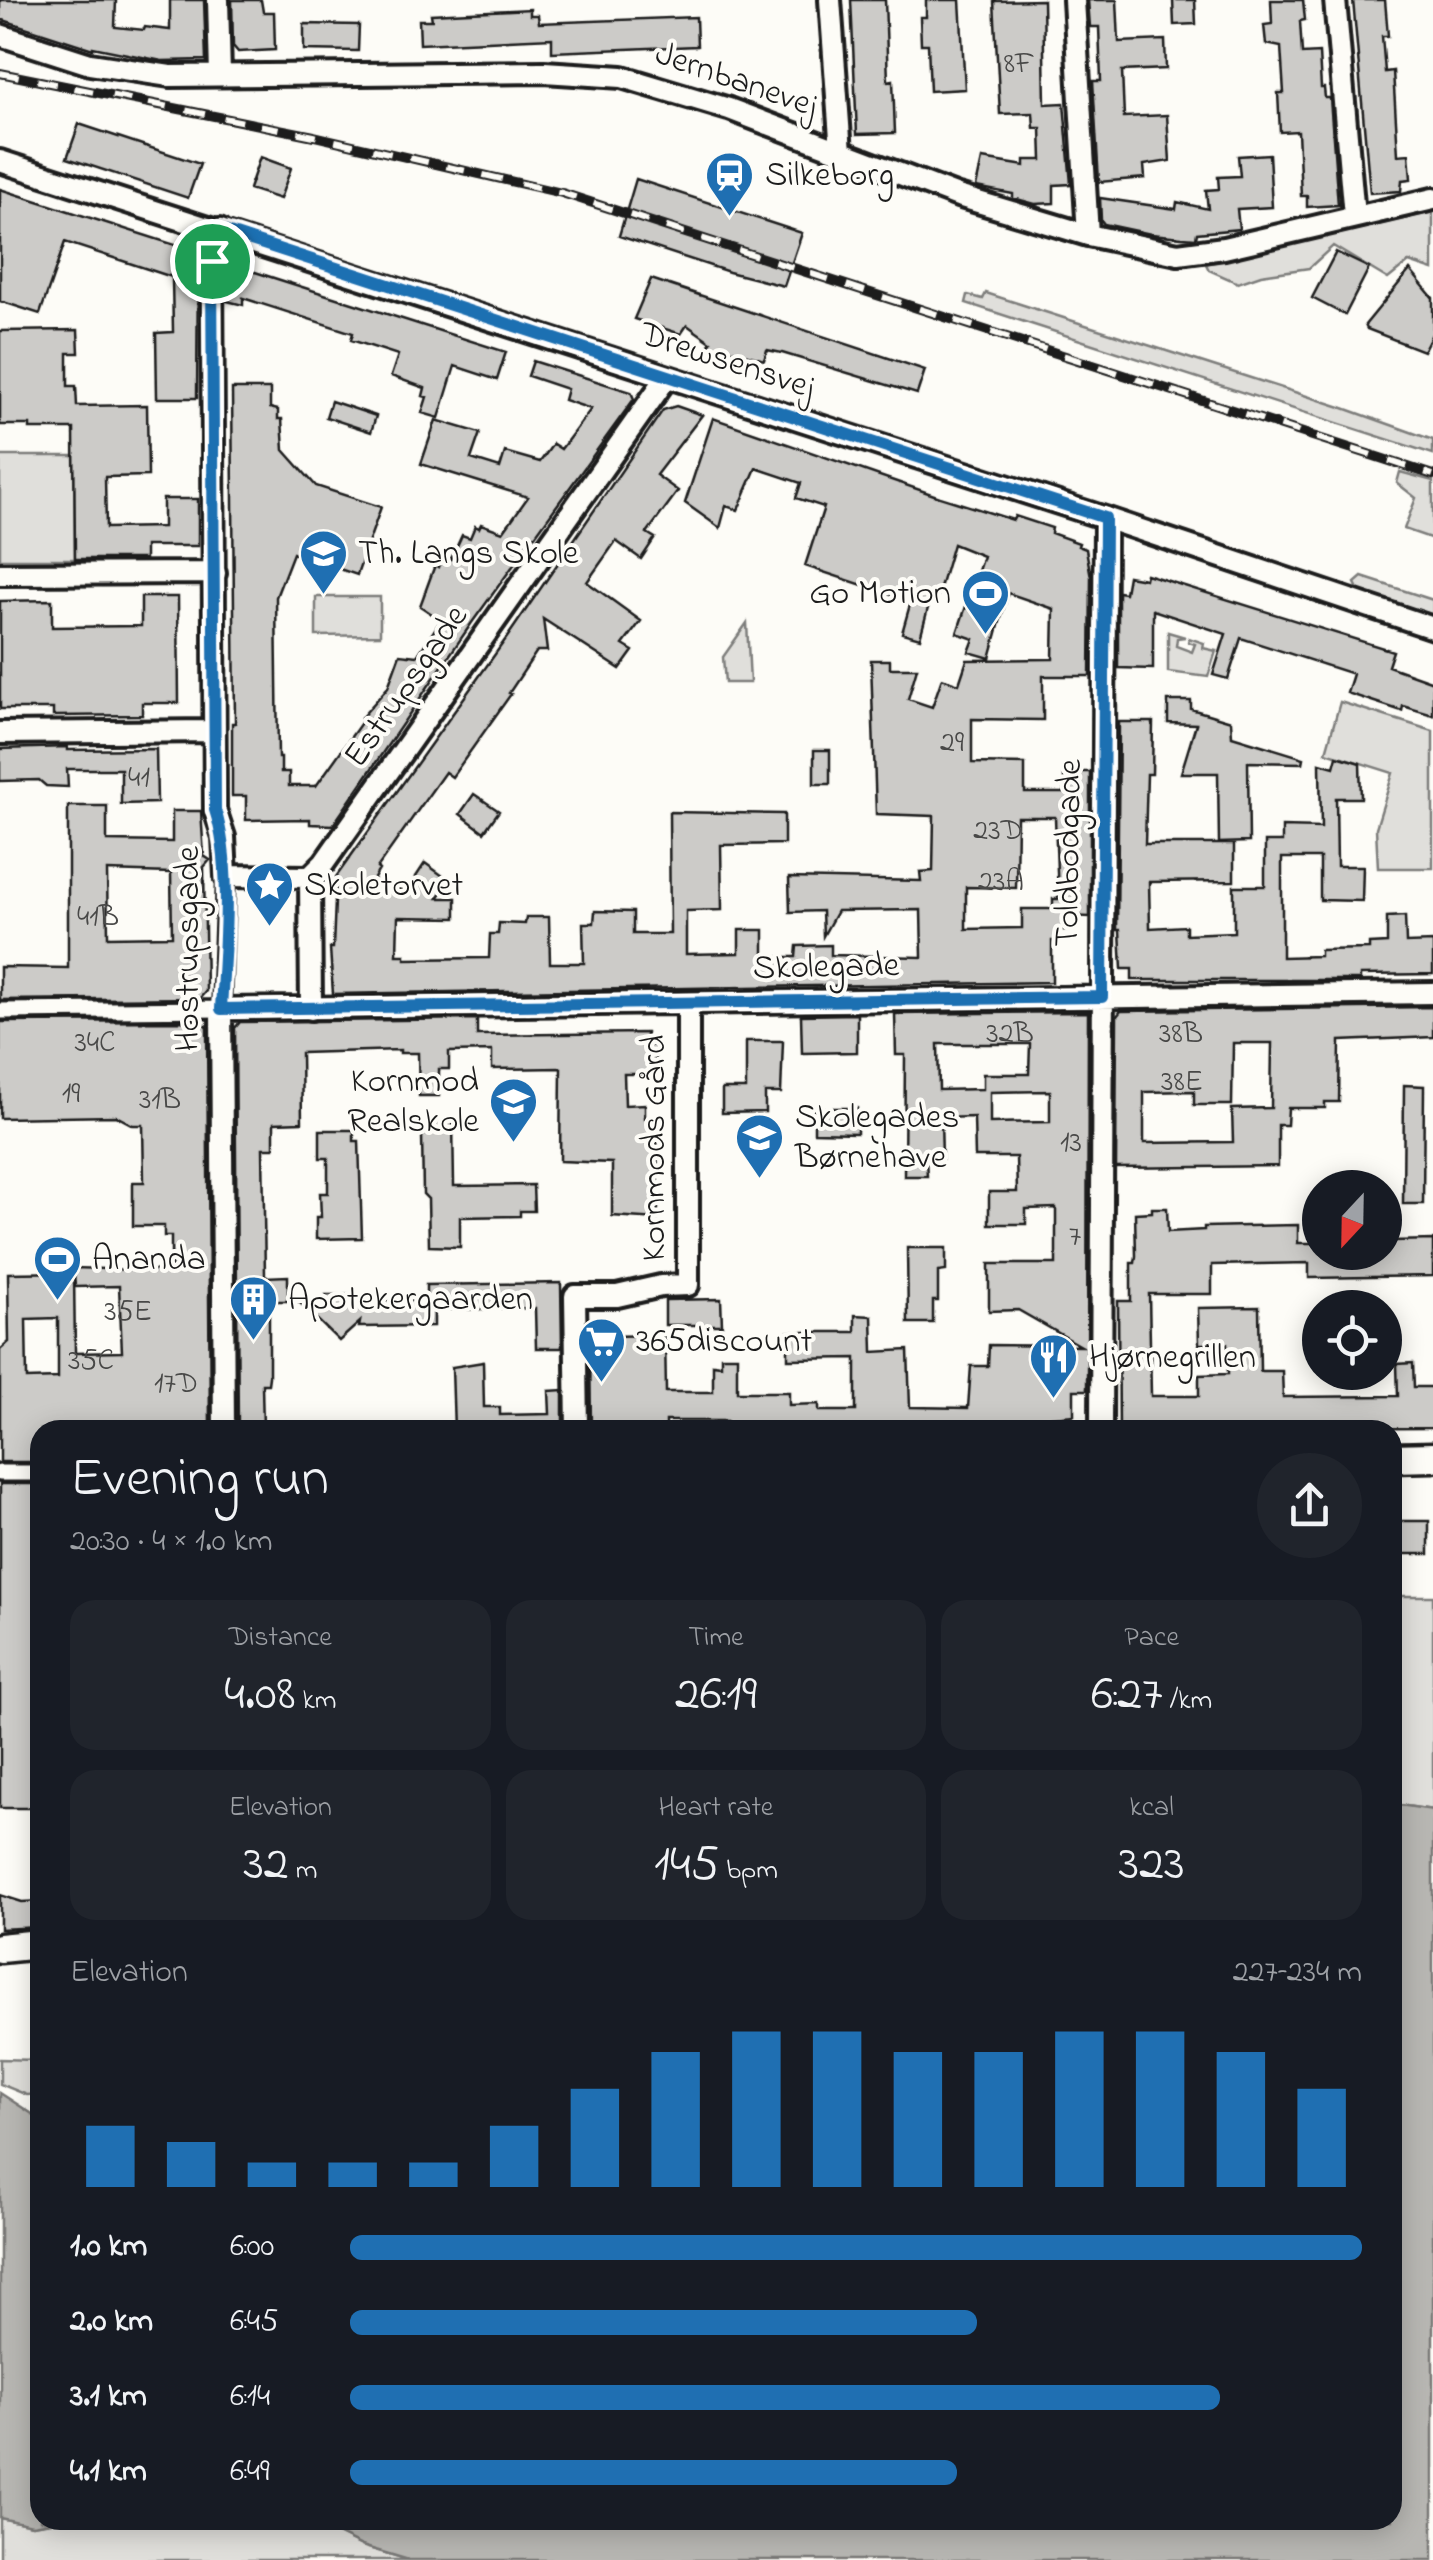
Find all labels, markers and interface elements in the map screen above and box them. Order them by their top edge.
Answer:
street label: Jernbanevej [648,29,825,133]
house number: 8F [1004,43,1034,87]
station icon: Silkeborg [704,150,756,218]
place label: Silkeborg [765,151,894,202]
pin [170,219,255,304]
icon: arrive [185,234,240,289]
street label: Drewsensvej [632,309,822,415]
school or university icon: Th. Langs Skole [297,528,349,596]
place label: Th. Langs Skole [358,529,579,580]
sports icon: Go Motion [960,568,1012,636]
place label: Go Motion [809,569,951,620]
street label: Estrupsgade [332,595,482,779]
house number: 29 [940,722,964,766]
house number: 41 [128,757,150,801]
street label: Toldbodgade [1043,758,1097,947]
house number: 23D [973,810,1023,854]
street label: Hostrupsgade [164,846,215,1052]
place icon: Skoletorvet [243,860,295,928]
place label: Skoletorvet [304,861,464,912]
house number: 23A [978,861,1024,905]
house number: 41B [77,896,119,940]
street label: Skolegade [752,941,900,995]
house number: 32B [986,1013,1034,1057]
house number: 38B [1159,1013,1203,1057]
house number: 34C [74,1022,116,1066]
street label: Kornmods Gård [630,1035,681,1261]
place label: Kornmod Realskole [347,1057,479,1148]
house number: 38E [1161,1061,1203,1105]
house number: 19 [62,1073,80,1117]
school or university icon: Kornmod Realskole [488,1076,540,1144]
house number: 31B [139,1079,181,1123]
place label: Skolegades Børnehave [794,1093,959,1184]
school or university icon: Skolegades Børnehave [734,1112,786,1180]
house number: 13 [1060,1122,1082,1166]
north arrow [1302,1170,1402,1270]
map controls [1302,1170,1402,1390]
house number: 7 [1069,1216,1081,1260]
sports icon: Ananda [31,1234,83,1302]
place label: Ananda [92,1235,206,1286]
building icon: Apotekergaarden [227,1274,279,1342]
place label: Apotekergaarden [288,1275,533,1326]
button: locate [1302,1290,1402,1390]
house number: 35E [104,1291,152,1335]
supermarket icon: 365discount [575,1316,627,1384]
place label: 365discount [636,1317,813,1368]
restaurant icon: Hjørnegrillen [1028,1332,1080,1400]
place label: Hjørnegrillen [1089,1333,1256,1384]
house number: 35C [68,1340,114,1384]
house number: 17D [154,1363,198,1407]
text: Evening run [70,1441,329,1521]
button: share [1257,1453,1362,1558]
text: 20:30 · 4 × 1.0 km [70,1519,273,1566]
text: Distance [229,1618,332,1659]
text: Time [688,1618,744,1659]
text: Pace [1124,1618,1179,1659]
text: 4.08 [224,1659,295,1732]
text: 26:19 [675,1659,757,1732]
text: 6:27 [1091,1659,1163,1732]
text: km [295,1681,336,1722]
text: /km [1163,1681,1212,1722]
text: Elevation [229,1788,332,1829]
text: Heart rate [659,1788,773,1829]
text: kcal [1129,1788,1174,1829]
text: 32 [243,1829,289,1902]
text: 145 [654,1829,719,1902]
text: 323 [1119,1829,1185,1902]
text: m [289,1851,317,1892]
text: bpm [719,1851,778,1892]
text: Elevation [70,1950,188,1997]
text: 227–234 m [1233,1950,1362,1997]
text: 1.0 km [70,2224,147,2271]
text: 6:00 [230,2224,274,2271]
text: 2.0 km [70,2299,153,2346]
text: 6:45 [230,2299,278,2346]
text: 3.1 km [70,2374,147,2421]
text: 6:14 [230,2374,270,2421]
text: 4.1 km [70,2449,147,2496]
text: 6:49 [230,2449,270,2496]

